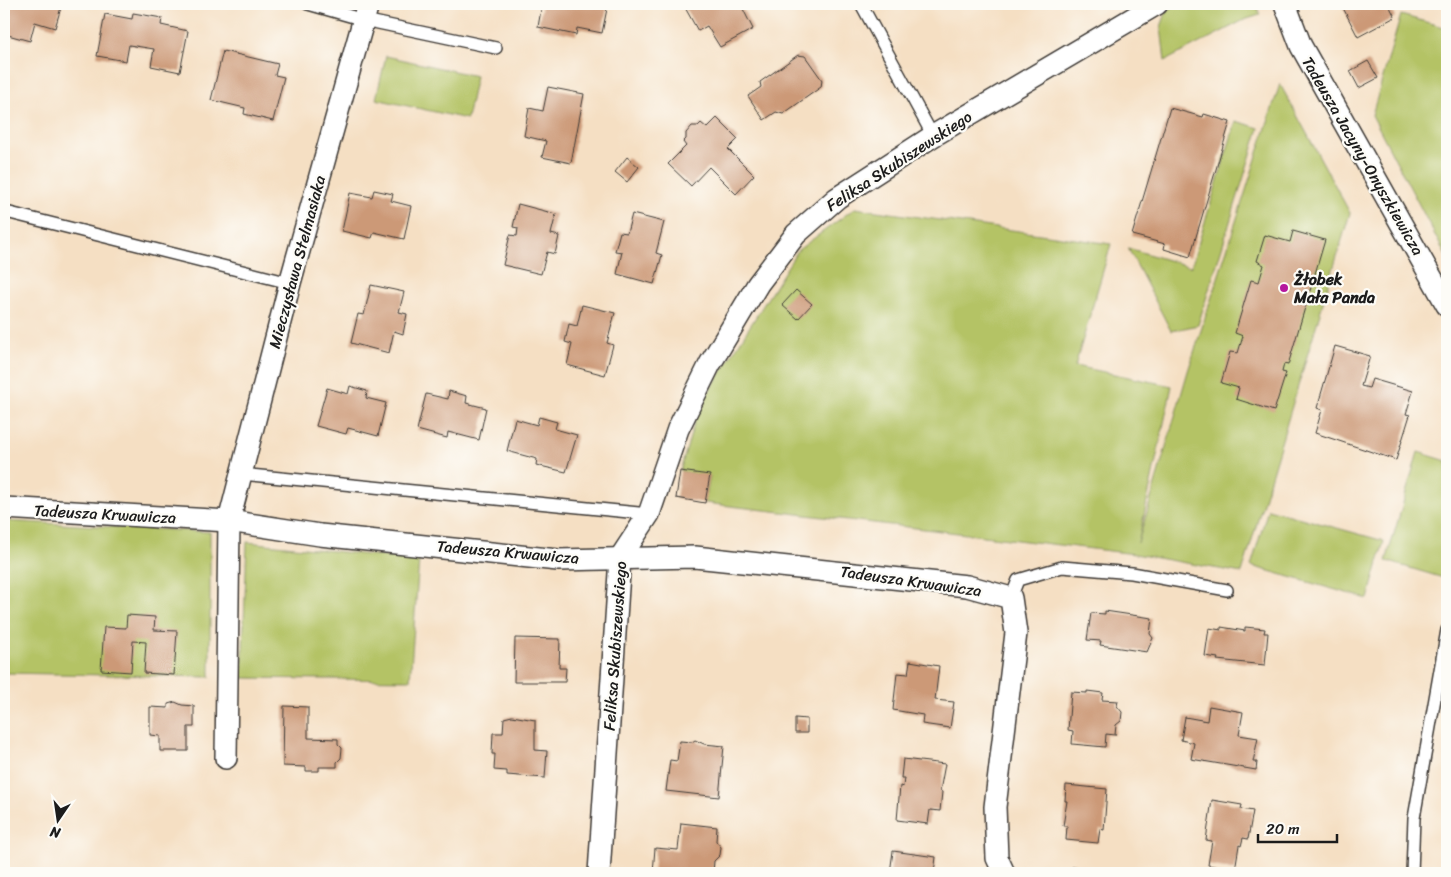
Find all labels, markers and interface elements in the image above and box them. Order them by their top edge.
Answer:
street label: Tadeusza Jacyny-Onyszkiewicza [1294,51,1432,261]
street label: Feliksa Skubiszewskiego [820,103,978,219]
street label: Mieczysława Stelmasiaka [260,172,334,352]
place label: Żłobek Mała Panda [1293,265,1375,312]
marker: Żłobek Mała Panda [1278,282,1290,294]
street label: Tadeusza Krwawicza [33,496,177,532]
street label: Tadeusza Krwawicza [436,531,580,573]
street label: Tadeusza Krwawicza [839,557,983,605]
street label: Feliksa Skubiszewskiego [595,560,635,732]
north arrow [32,794,82,844]
scale bar [1258,812,1337,844]
text: 20 m [1266,816,1300,842]
text: N [47,819,64,846]

